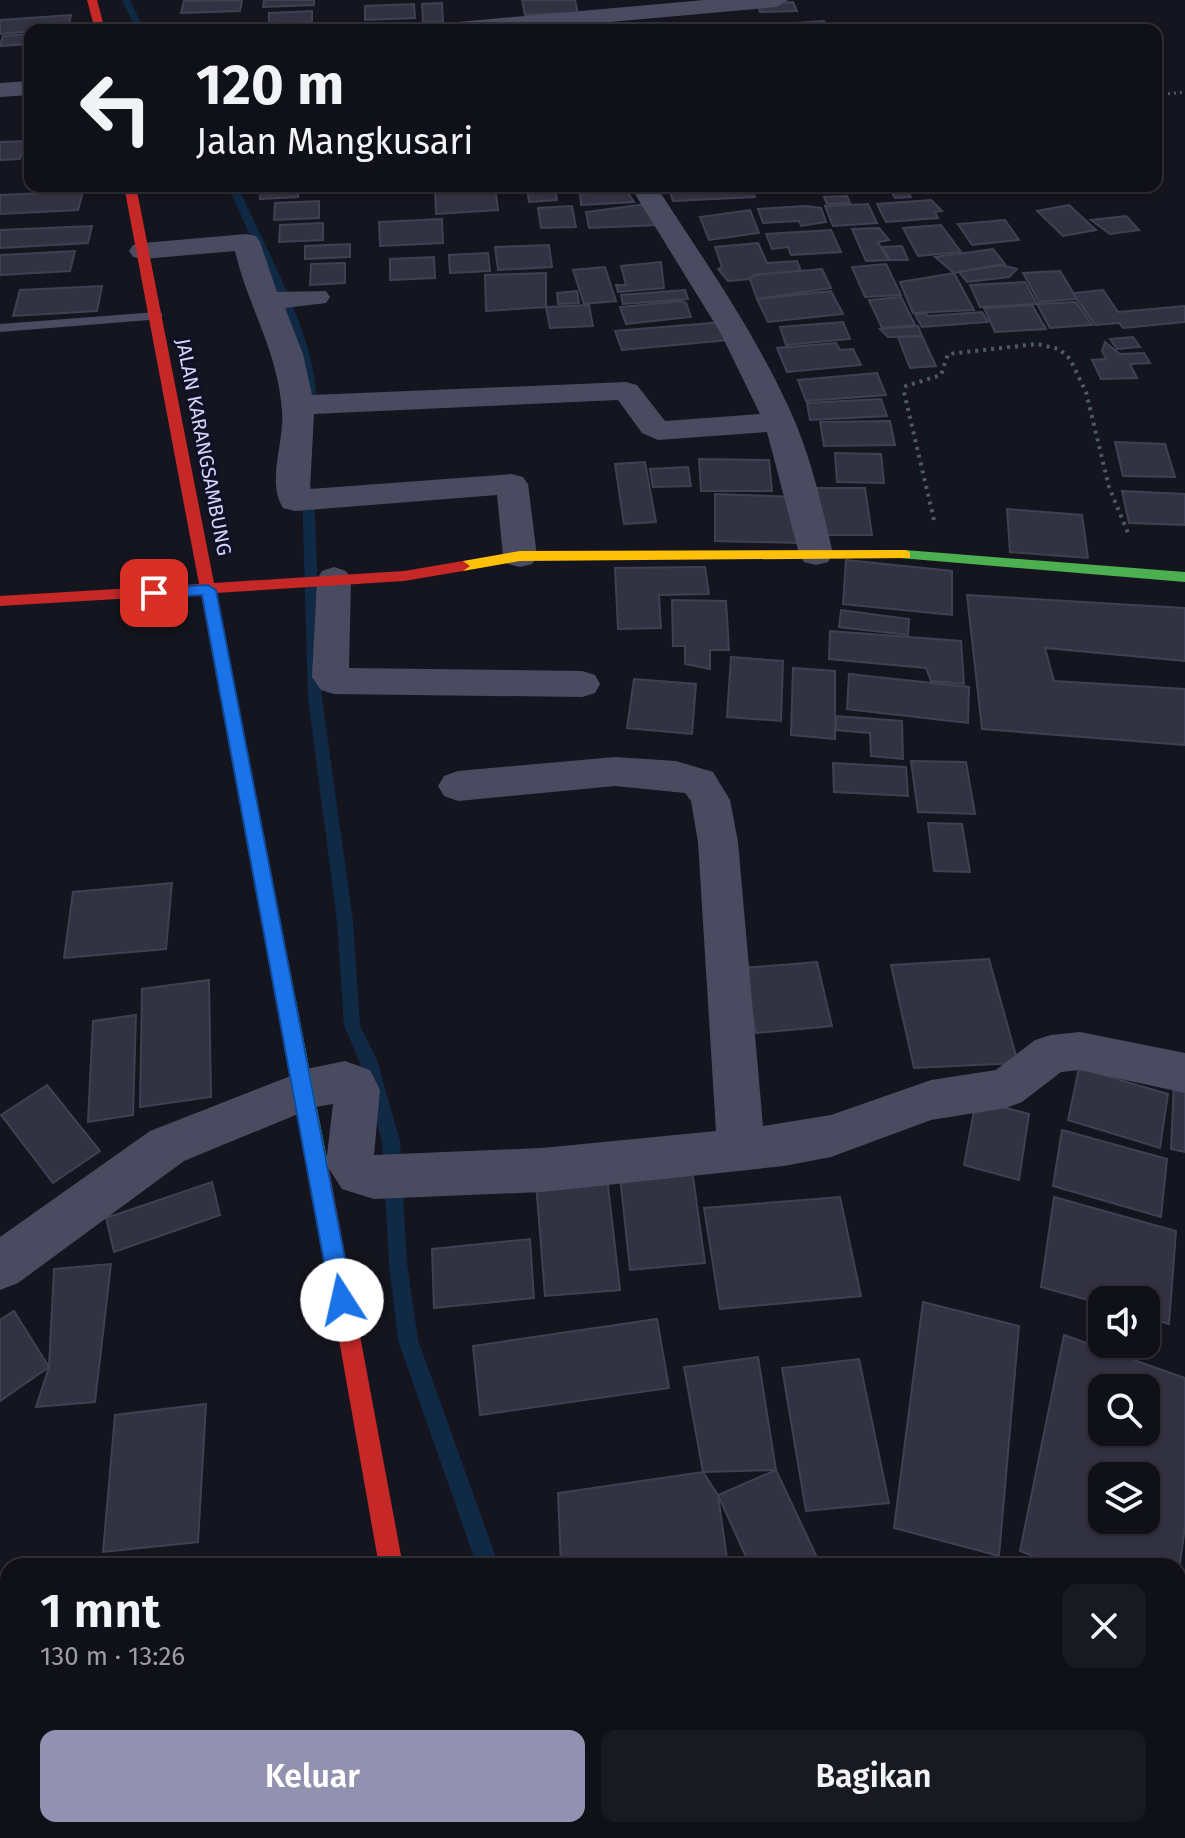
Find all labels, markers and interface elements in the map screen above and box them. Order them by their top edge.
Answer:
text: 120 m [196,52,344,119]
icon: left [64,56,168,160]
text: Jalan Mangkusari [196,120,473,164]
street label: JALAN KARANGSAMBUNG [171,336,237,558]
pin [120,559,188,627]
icon: arrive [132,571,176,615]
position arrow [300,1258,384,1342]
map controls [1088,1286,1160,1534]
button: sound [1088,1286,1160,1358]
button: search [1088,1374,1160,1446]
button: layers [1088,1462,1160,1534]
text: 1 mnt [40,1582,160,1640]
button: close [1062,1584,1146,1668]
text: 130 m · 13:26 [40,1641,185,1672]
button: Keluar [40,1730,585,1822]
button: Bagikan [601,1730,1146,1822]

